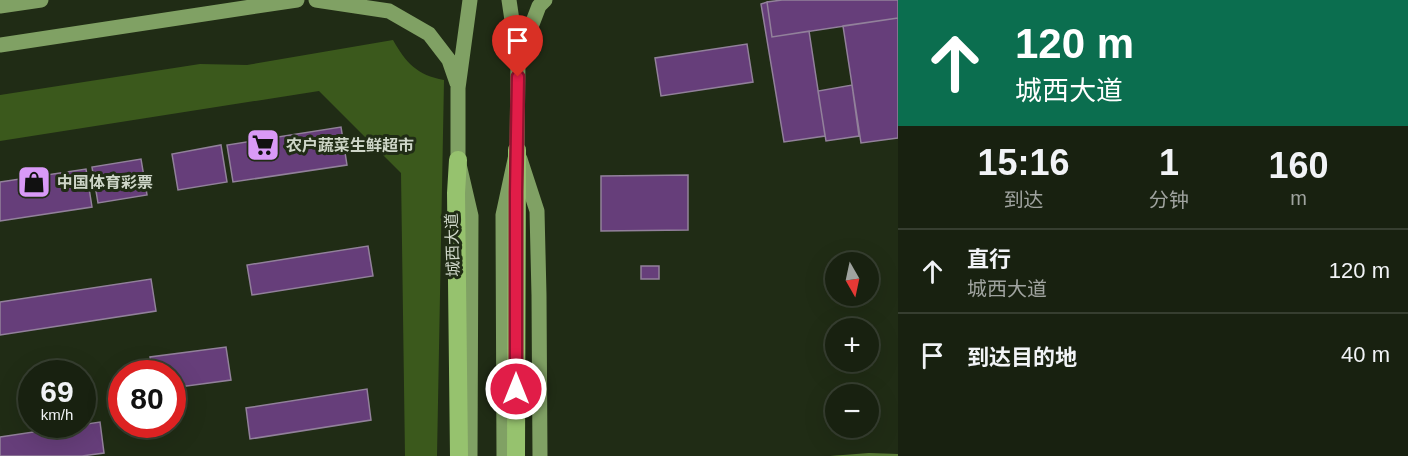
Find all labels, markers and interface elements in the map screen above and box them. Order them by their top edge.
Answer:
pin [492,15,543,77]
text: 120 m [1015,20,1134,67]
icon: arrive [501,24,534,57]
icon: ahead [916,24,994,102]
text: 城西大道 [1015,76,1123,106]
supermarket icon: 农户蔬菜生鲜超市 [245,127,281,163]
place label: 农户蔬菜生鲜超市 [286,137,414,154]
text: 15:16 [977,142,1070,183]
text: 1 [1159,142,1179,183]
text: 160 [1268,145,1329,186]
shop icon: 中国体育彩票 [16,164,52,200]
place label: 中国体育彩票 [57,174,153,191]
text: m [1290,187,1307,209]
text: 到达 [1003,189,1043,211]
text: 分钟 [1149,189,1189,211]
street label: 城西大道 [443,213,462,277]
text: 直行 [967,247,1011,272]
north arrow [825,252,879,306]
map controls [825,252,879,438]
icon: ahead [916,255,949,288]
text: 120 m [1329,258,1390,283]
text: 城西大道 [967,278,1047,300]
button: + [825,318,879,372]
icon: arrive [916,339,949,372]
text: 40 m [1341,342,1390,367]
text: 到达目的地 [967,345,1077,370]
position arrow [484,357,548,421]
speed limit sign: 80 [108,360,186,438]
text: 69 [40,375,74,408]
button: − [825,384,879,438]
text: km/h [41,406,73,423]

